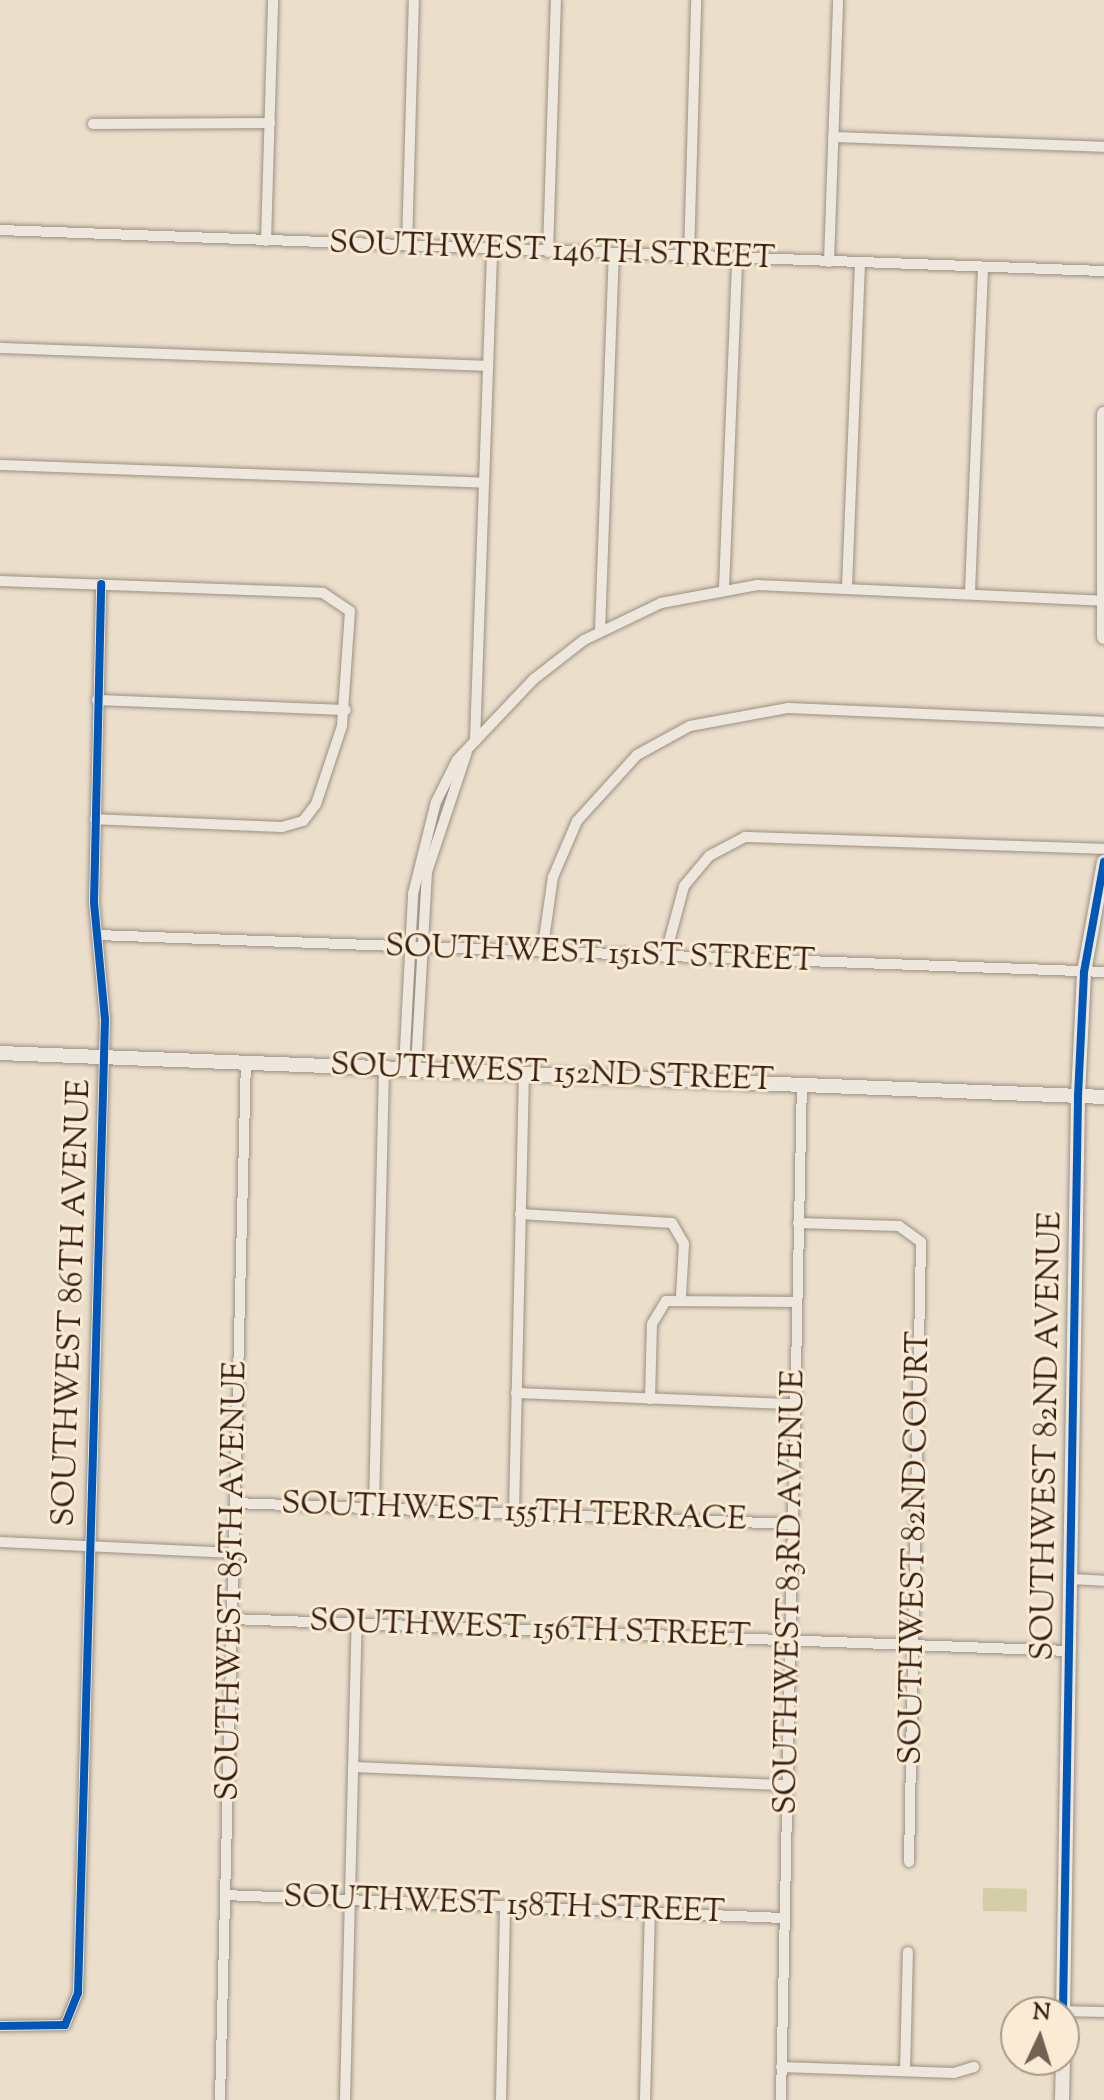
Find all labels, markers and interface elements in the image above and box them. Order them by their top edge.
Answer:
street label: SOUTHWEST 146TH STREET [328,225,776,279]
street label: SOUTHWEST 151ST STREET [384,928,816,982]
street label: SOUTHWEST 152ND STREET [330,1047,774,1101]
street label: SOUTHWEST 86TH AVENUE [46,1079,100,1527]
street label: SOUTHWEST 82ND AVENUE [1025,1211,1071,1661]
street label: SOUTHWEST 82ND COURT [893,1331,939,1765]
street label: SOUTHWEST 85TH AVENUE [210,1361,256,1801]
street label: SOUTHWEST 83RD AVENUE [768,1369,814,1815]
street label: SOUTHWEST 155TH TERRACE [281,1486,747,1540]
street label: SOUTHWEST 156TH STREET [309,1603,751,1657]
street label: SOUTHWEST 158TH STREET [283,1879,725,1933]
north arrow [1000,1996,1080,2076]
text: N [1032,1997,1051,2031]

